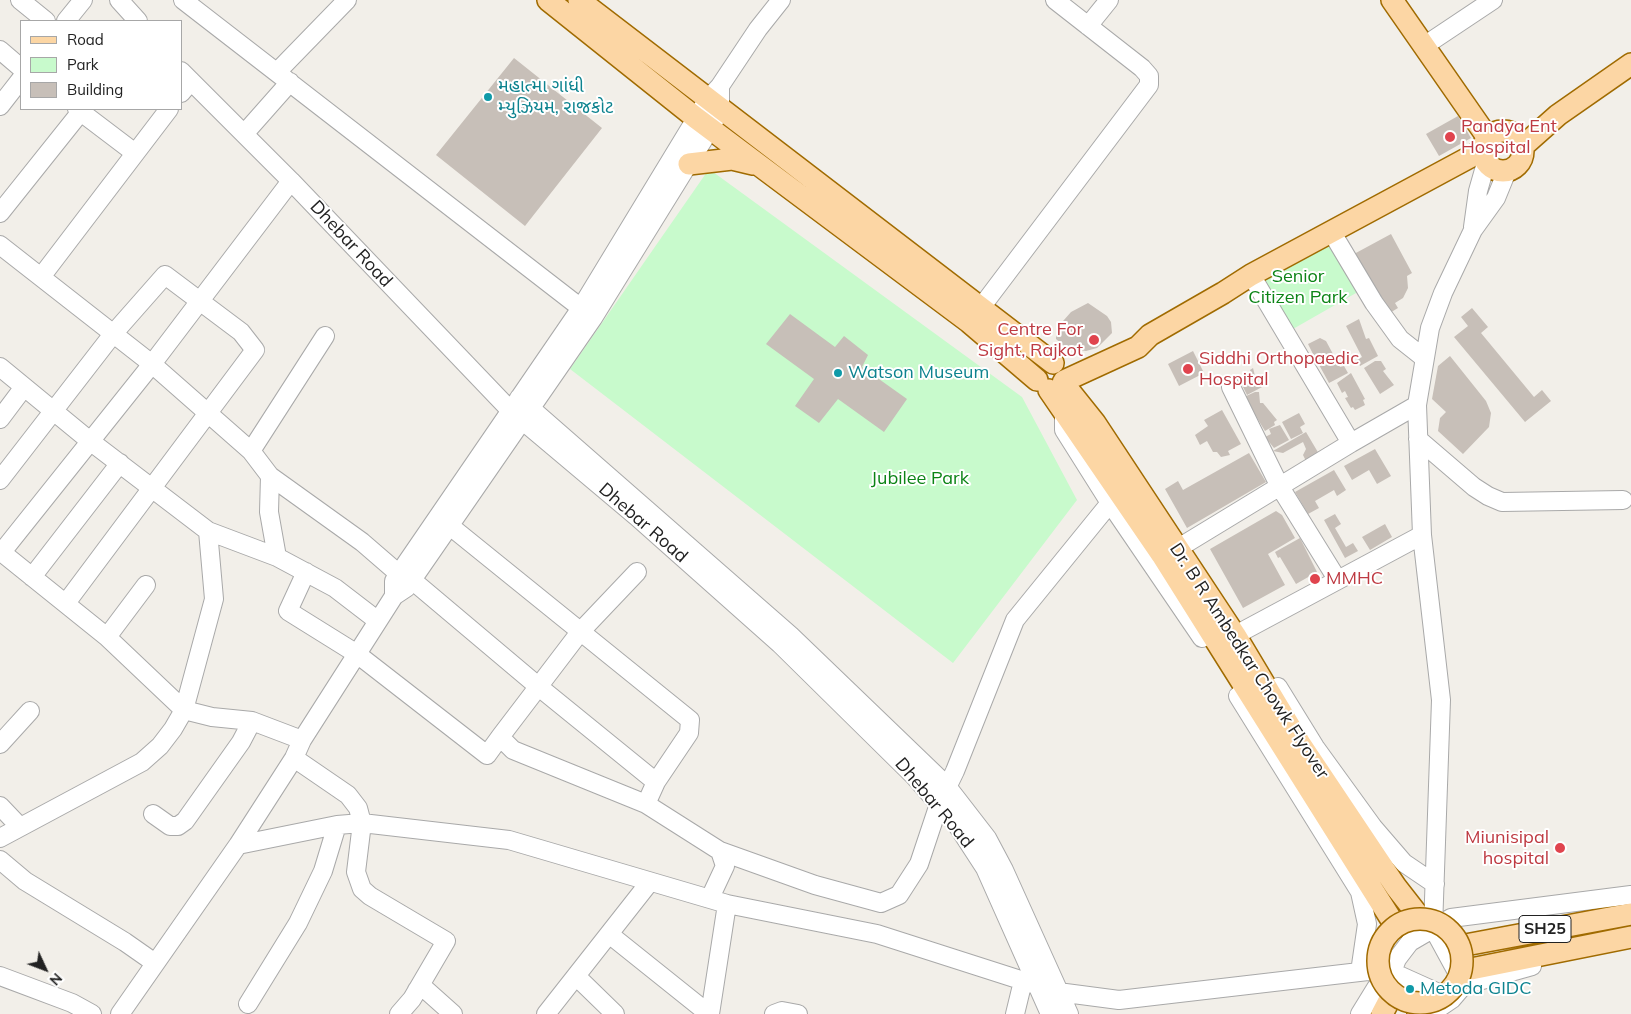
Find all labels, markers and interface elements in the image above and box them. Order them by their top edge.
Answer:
legend [20,20,182,110]
text: Road [67,30,104,49]
text: Park [67,55,99,74]
place label: મહાત્મા ગાંધી મ્યુઝિયમ, રાજકોટ [498,76,613,118]
text: Building [67,80,123,99]
marker: મહાત્મા ગાંધી મ્યુઝિયમ, રાજકોટ [482,91,494,103]
place label: Pandya Ent Hospital [1461,116,1557,158]
marker: Pandya Ent Hospital [1443,130,1457,144]
street label: Dhebar Road [305,196,397,292]
park label: Senior Citizen Park [1248,266,1348,308]
place label: Centre For Sight, Rajkot [978,319,1083,362]
marker: Centre For Sight, Rajkot [1087,333,1101,347]
place label: Siddhi Orthopaedic Hospital [1199,348,1359,390]
place label: Watson Museum [848,362,989,384]
marker: Siddhi Orthopaedic Hospital [1181,362,1195,376]
marker: Watson Museum [832,367,844,379]
park label: Jubilee Park [871,468,969,490]
street label: Dhebar Road [594,479,692,567]
street label: Dr. B R Ambedkar Chowk Flyover [1165,539,1333,783]
place label: MMHC [1326,568,1383,590]
marker: MMHC [1308,572,1322,586]
street label: Dhebar Road [890,754,978,852]
place label: Miunisipal hospital [1465,827,1549,870]
marker: Miunisipal hospital [1553,841,1567,855]
road number: SH25 [1519,916,1571,942]
north arrow [20,944,70,994]
text: N [46,969,66,989]
place label: Metoda GIDC [1420,978,1532,1000]
marker: Metoda GIDC [1404,983,1416,995]

